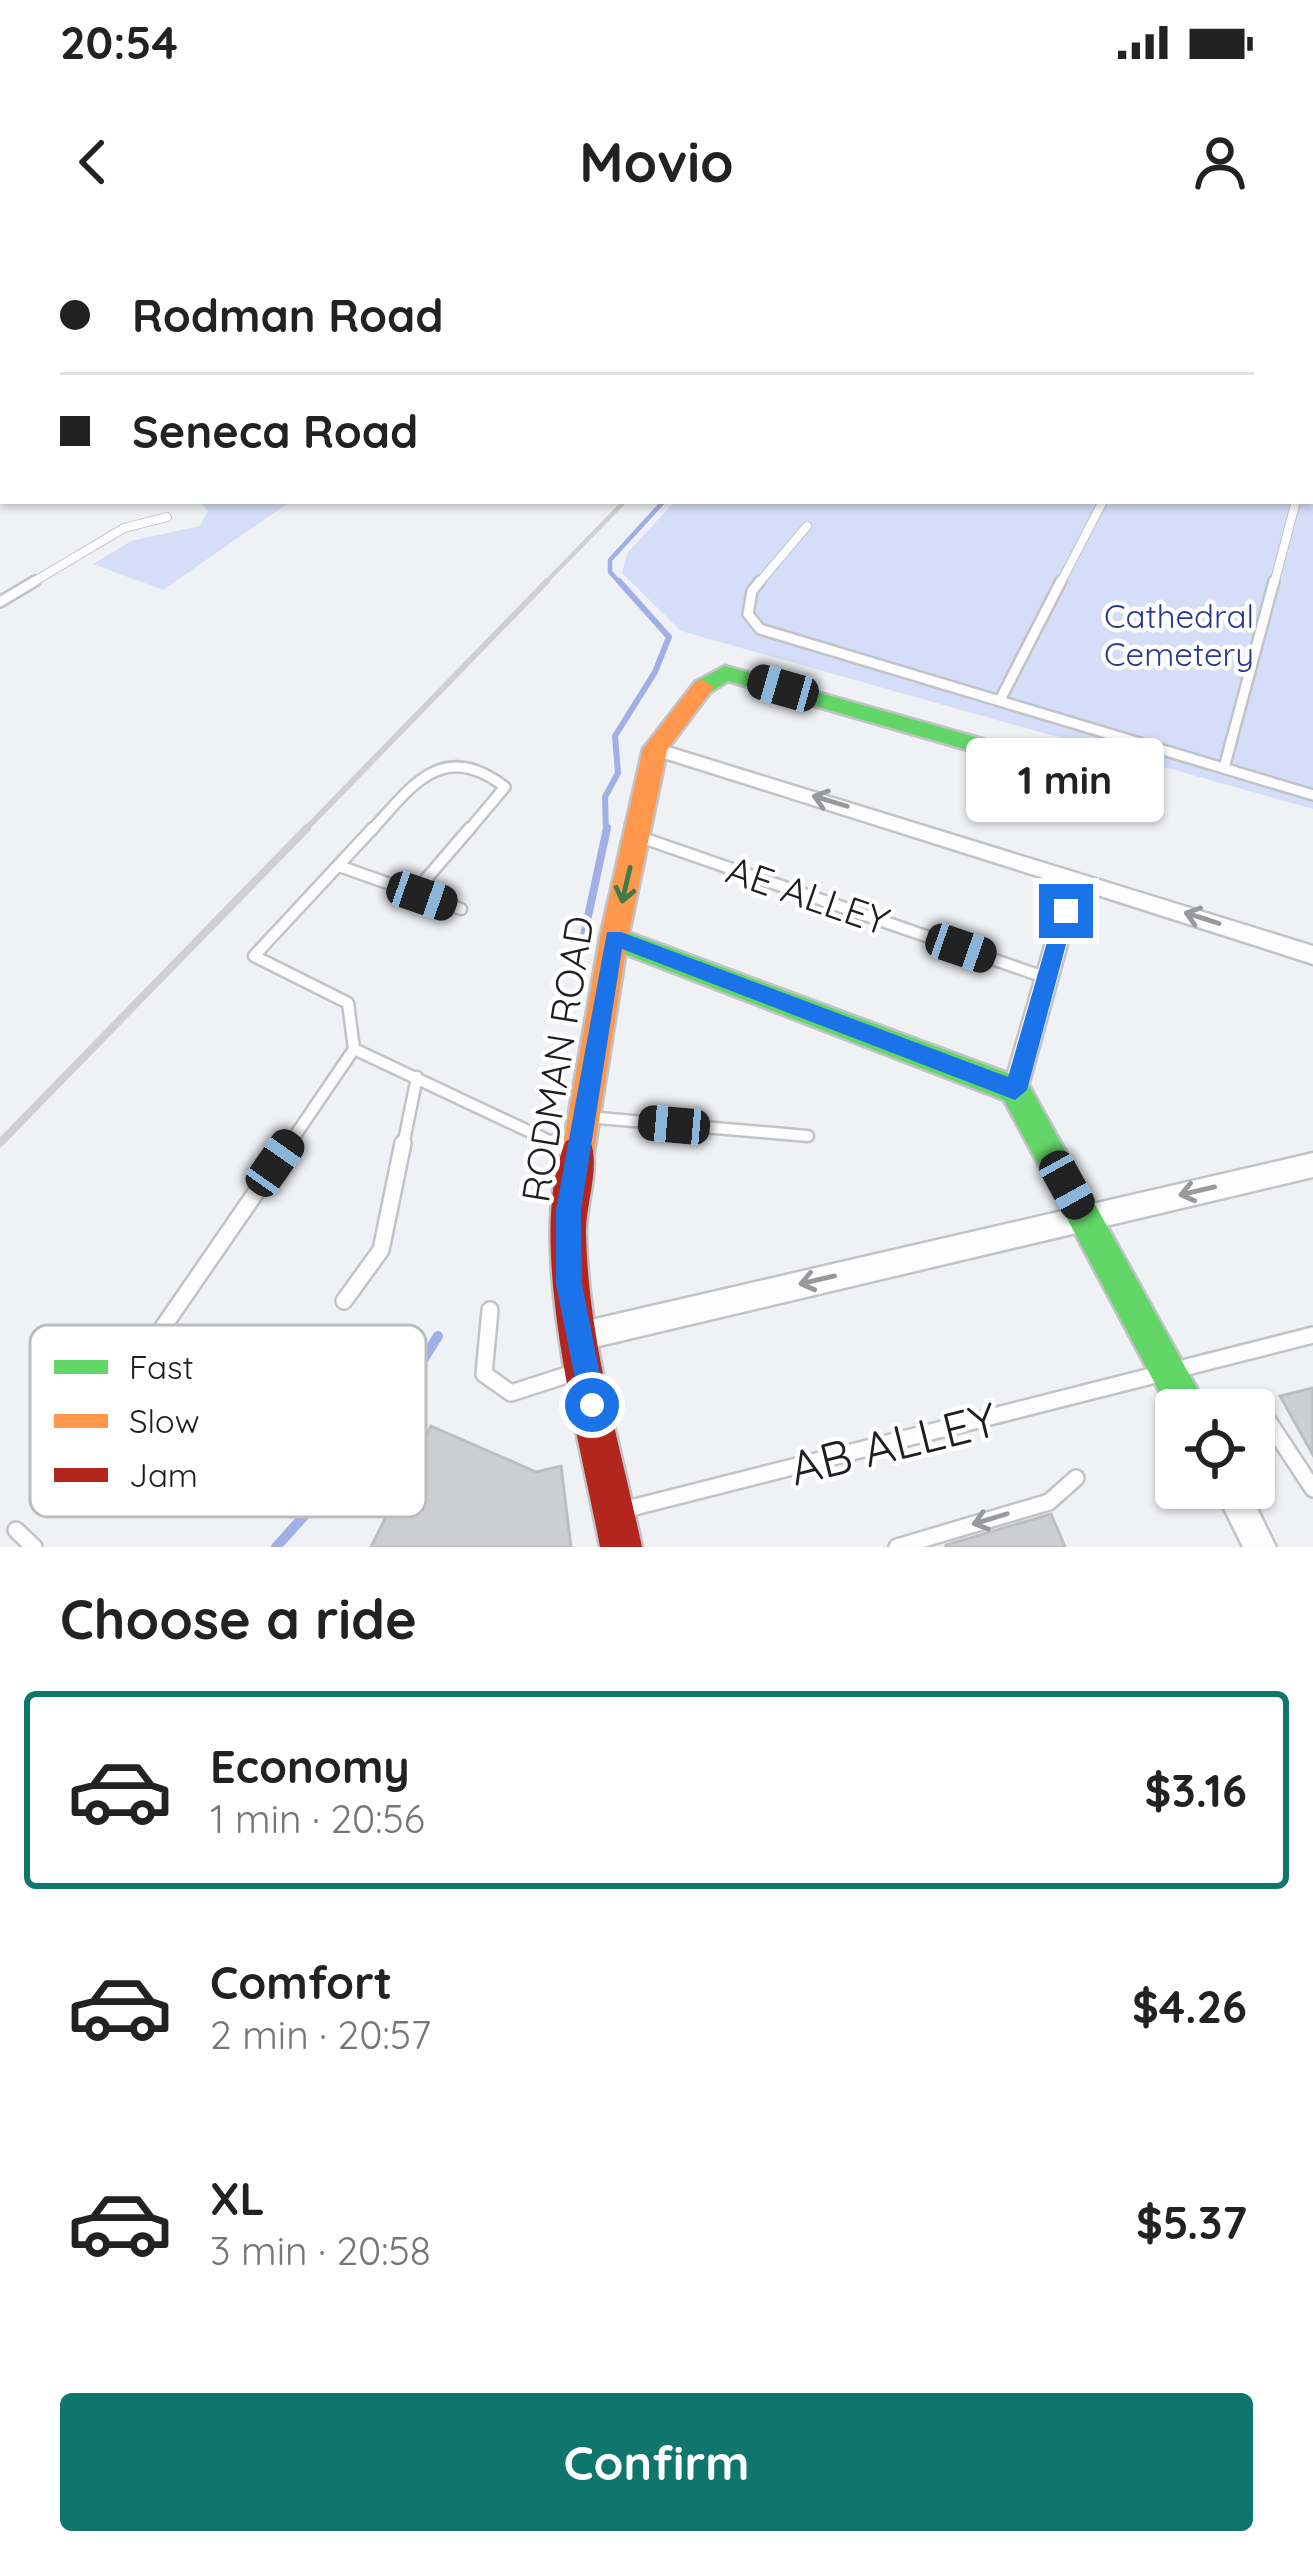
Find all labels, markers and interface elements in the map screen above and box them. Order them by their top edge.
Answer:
text: 20:54 [60,14,178,70]
text: Movio [579,128,734,196]
icon: back [60,129,126,195]
icon: person [1187,129,1253,195]
text: Rodman Road [132,287,444,343]
text: Seneca Road [132,403,418,459]
park label: Cathedral Cemetery [1104,595,1254,674]
car [743,661,823,715]
callout: 1 min [967,737,1165,821]
text: 1 min [1018,755,1112,804]
one-way arrow [812,789,850,811]
street label: AE ALLEY [720,844,896,946]
one-way arrow [614,865,636,903]
car [382,867,462,925]
route end [1039,884,1093,938]
one-way arrow [1184,906,1222,928]
street label: RODMAN ROAD [510,913,604,1205]
car [921,919,1001,977]
car [637,1104,711,1146]
car [240,1123,310,1203]
car [1034,1145,1100,1225]
one-way arrow [1178,1181,1216,1203]
one-way arrow [799,1270,837,1292]
legend [30,1325,426,1517]
text: Fast [129,1346,194,1387]
route start [565,1378,619,1432]
street label: AB ALLEY [783,1388,1003,1498]
map controls [1155,1389,1275,1509]
button: locate [1155,1389,1275,1509]
text: Slow [129,1400,200,1441]
text: Jam [129,1454,198,1495]
one-way arrow [972,1509,1010,1531]
text: Choose a ride [60,1585,417,1653]
icon: car [66,1736,174,1844]
text: Economy [210,1738,410,1794]
text: $3.16 [1145,1762,1247,1818]
text: 1 min · 20:56 [210,1794,425,1843]
icon: car [66,1952,174,2060]
text: Comfort [210,1954,392,2010]
text: $4.26 [1132,1978,1247,2034]
text: 2 min · 20:57 [210,2010,431,2059]
icon: car [66,2168,174,2276]
text: XL [210,2170,265,2226]
text: $5.37 [1136,2194,1247,2250]
text: 3 min · 20:58 [210,2226,431,2275]
button: Confirm [60,2393,1253,2531]

